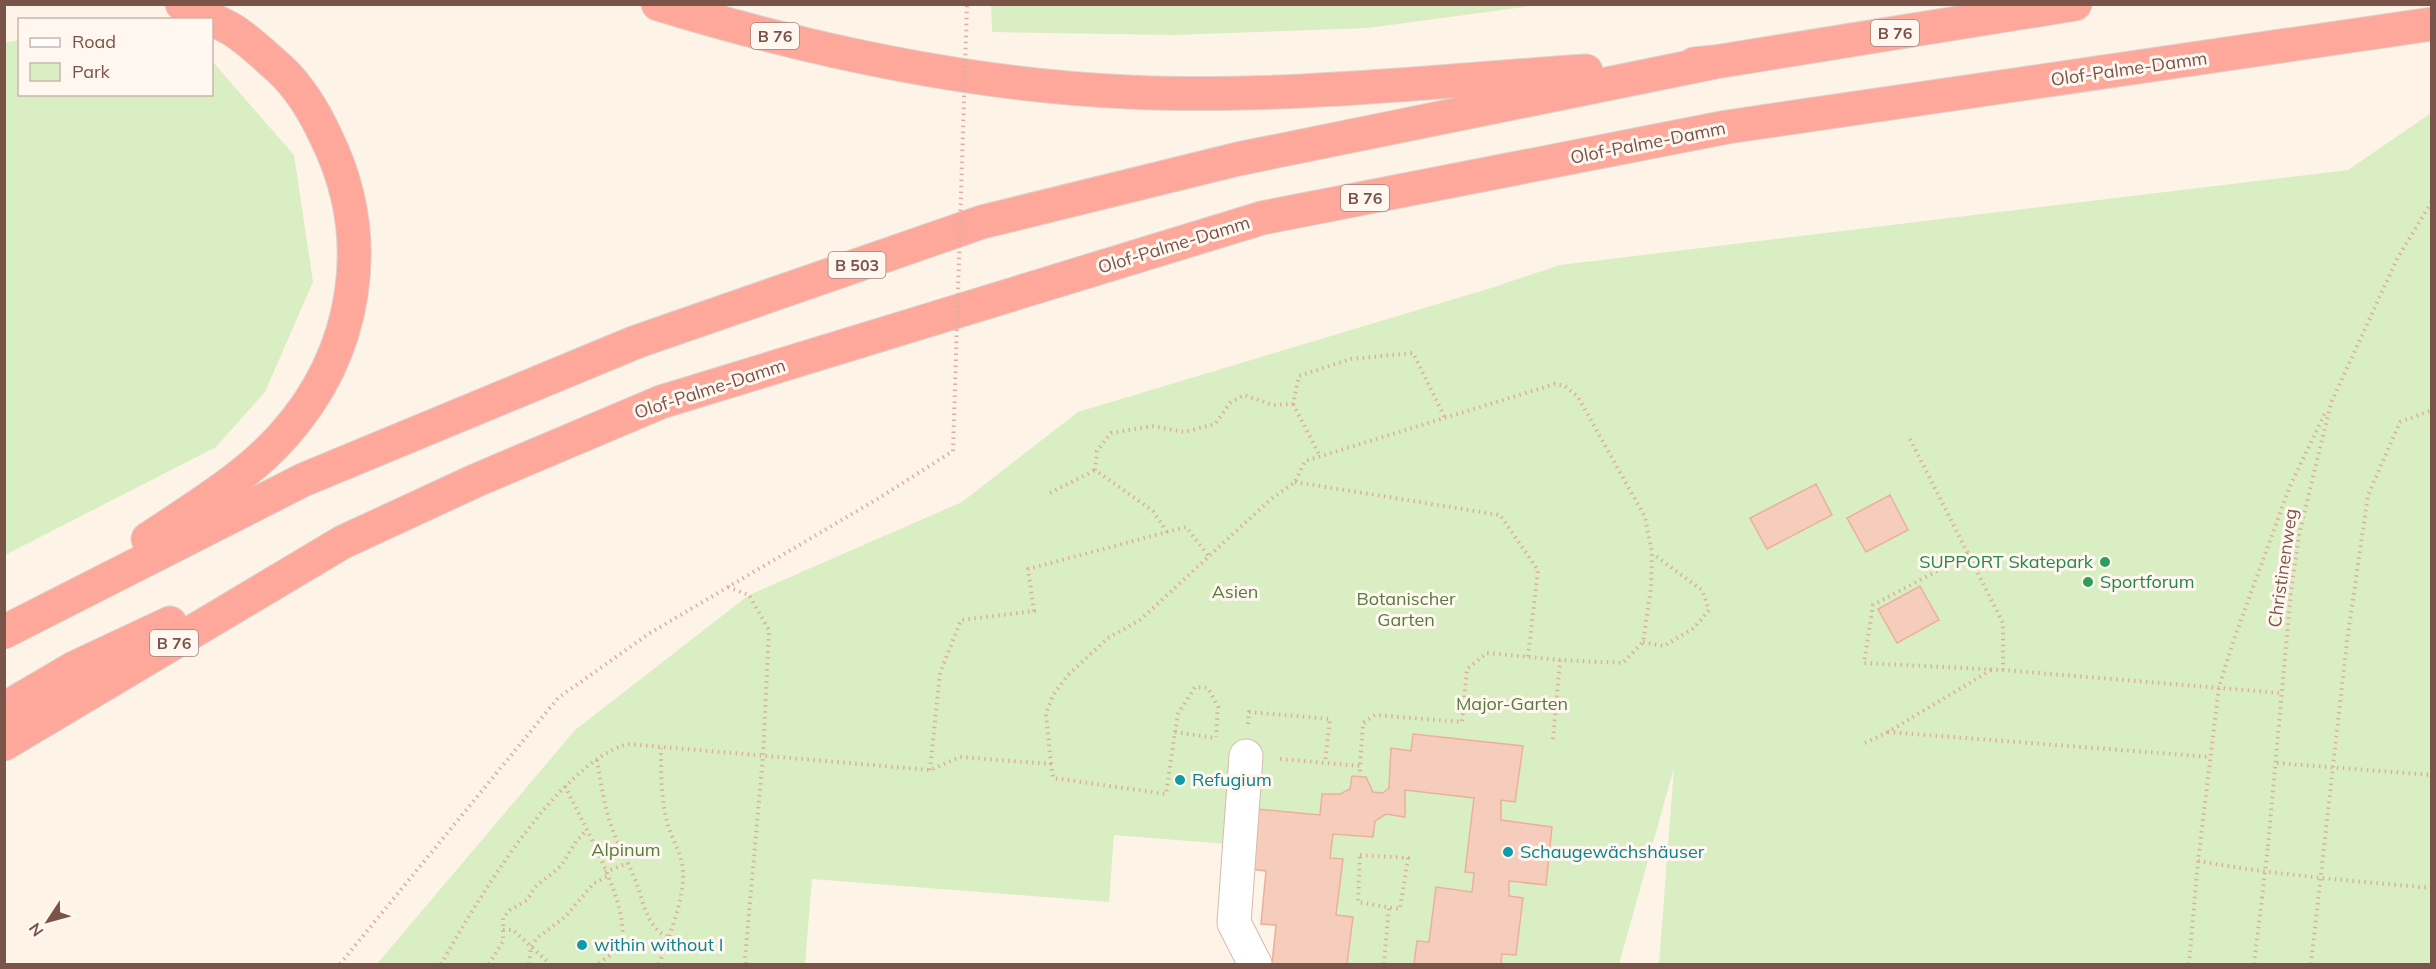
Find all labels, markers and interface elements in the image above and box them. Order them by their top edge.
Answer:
legend [18,18,213,96]
road number: B 76 [1871,20,1919,46]
road number: B 76 [751,23,799,49]
text: Road [72,30,116,53]
street label: Olof-Palme-Damm [2049,46,2209,91]
text: Park [72,60,111,83]
street label: Olof-Palme-Damm [1568,116,1728,169]
road number: B 76 [1341,185,1389,211]
street label: Olof-Palme-Damm [1095,210,1253,279]
road number: B 503 [828,252,886,278]
street label: Olof-Palme-Damm [631,353,788,424]
street label: Christinenweg [2263,507,2302,629]
place label: SUPPORT Skatepark [1919,550,2094,573]
marker: SUPPORT Skatepark [2098,555,2112,569]
place label: Sportforum [2100,570,2194,593]
marker: Sportforum [2081,575,2095,589]
park label: Asien [1212,580,1258,603]
park label: Botanischer Garten [1356,587,1456,631]
road number: B 76 [150,630,198,656]
park label: Major-Garten [1456,692,1568,715]
place label: Refugium [1192,768,1272,791]
marker: Refugium [1173,773,1187,787]
park label: Alpinum [591,838,661,861]
place label: Schaugewächshäuser [1520,840,1705,863]
marker: Schaugewächshäuser [1501,845,1515,859]
north arrow [18,891,78,951]
text: N [24,919,48,941]
place label: within without I [594,933,723,956]
marker: within without I [575,938,589,952]

